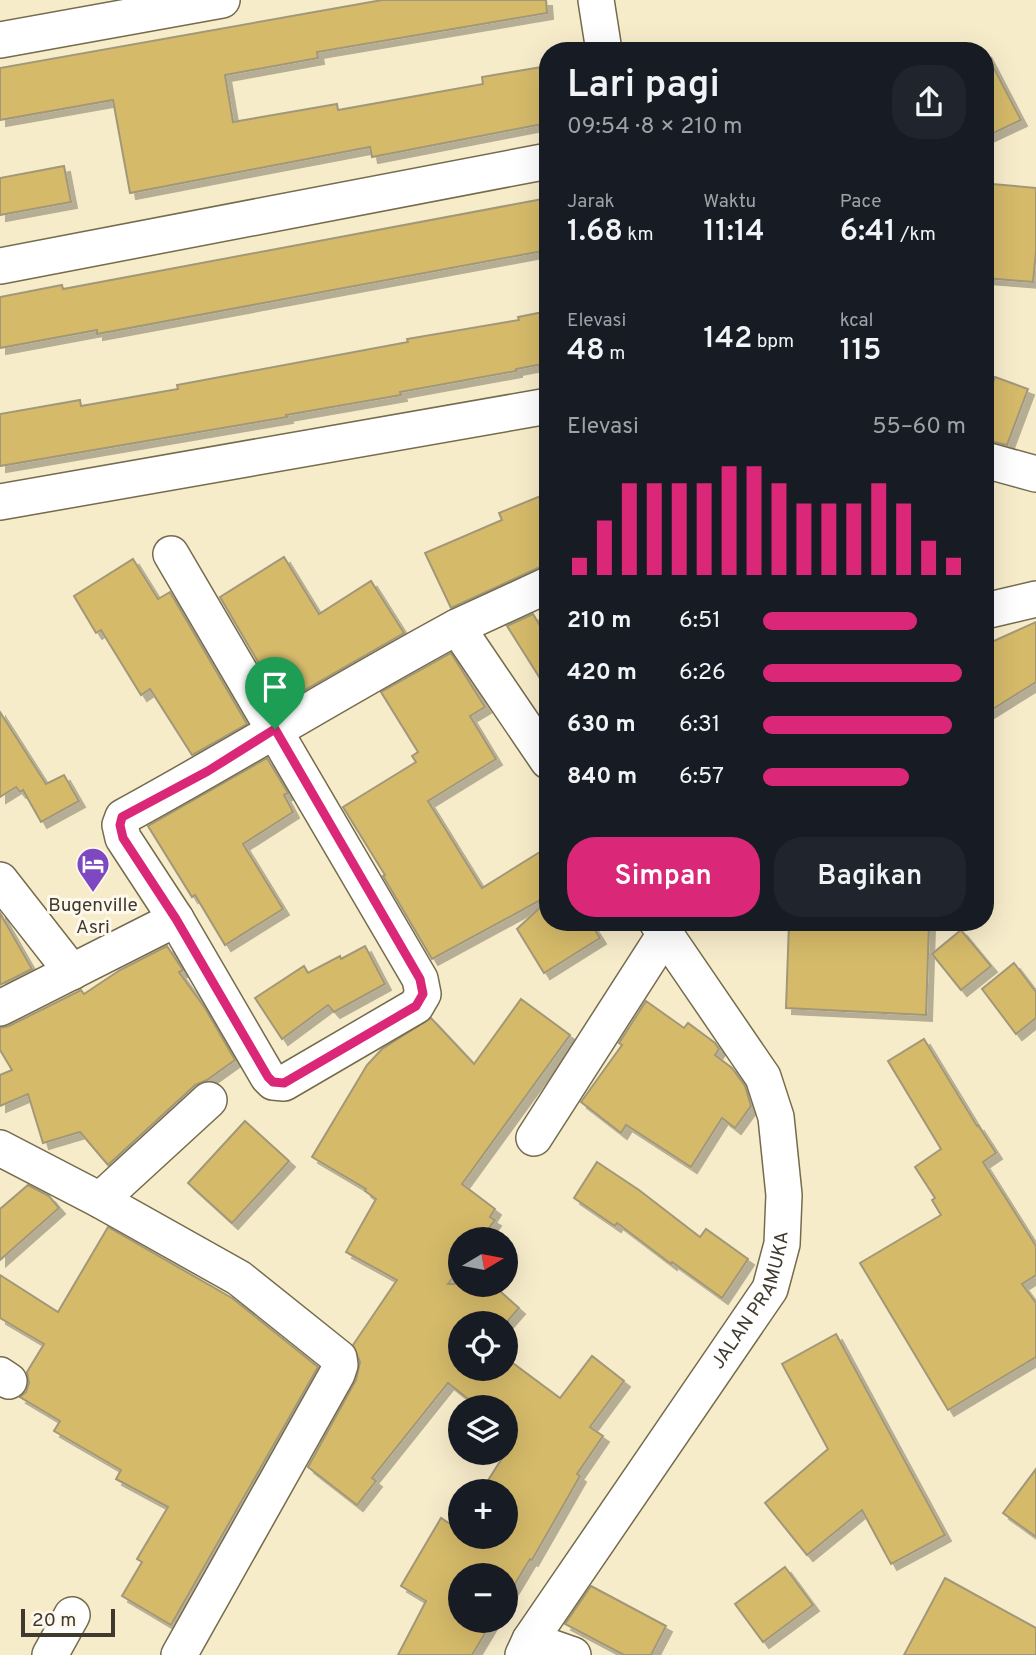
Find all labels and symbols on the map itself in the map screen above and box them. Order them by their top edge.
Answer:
pin [245,657,305,729]
hotel icon: Bugenville Asri [74,845,112,894]
place label: Bugenville Asri [48,894,138,940]
north arrow [448,1227,518,1297]
street label: JALAN PRAMUKA [707,1231,795,1374]
scale bar [21,1606,116,1638]

